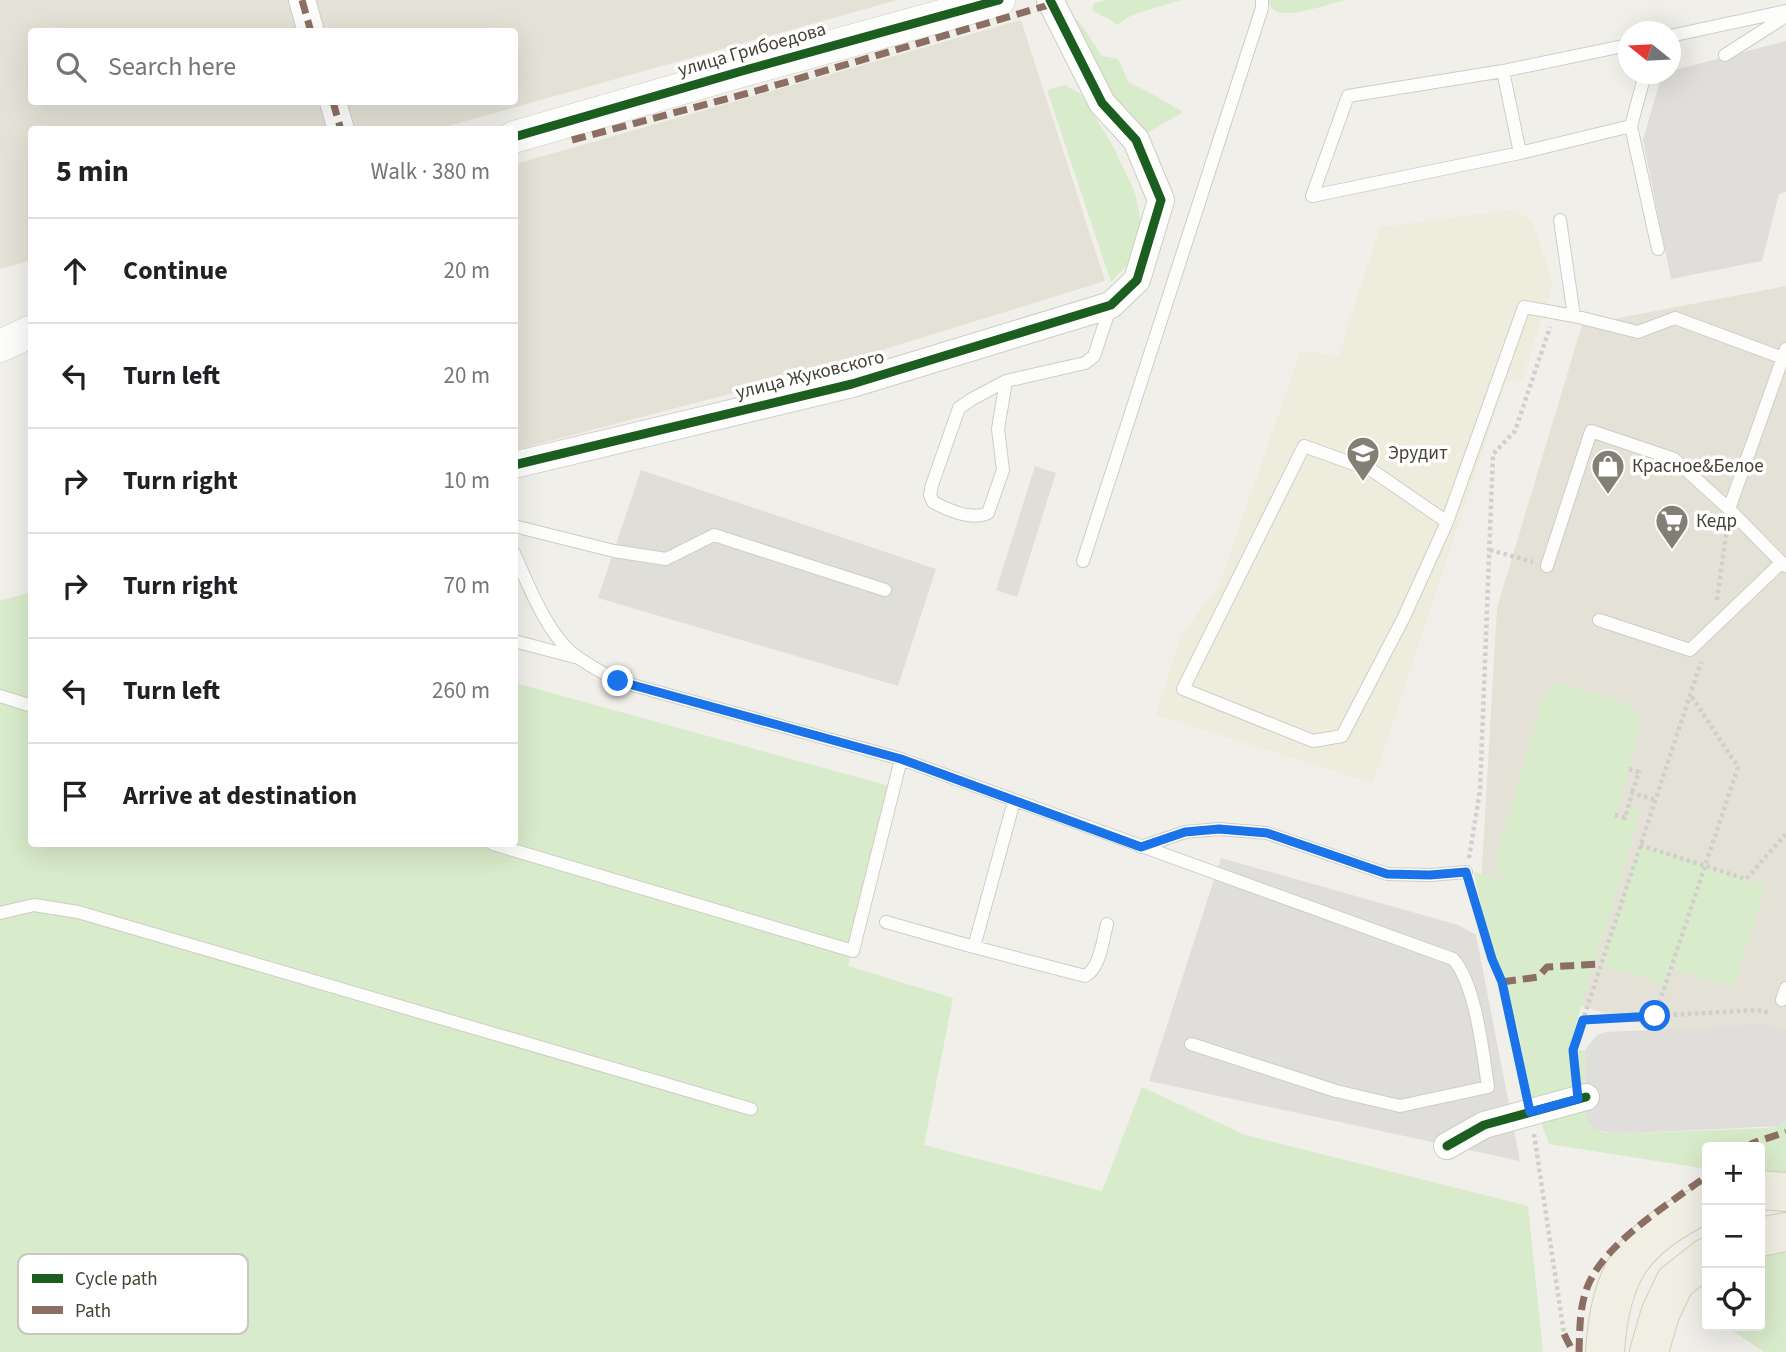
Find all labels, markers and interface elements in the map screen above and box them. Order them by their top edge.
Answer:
street label: улица Грибоедова [675,16,829,84]
north arrow [1618,21,1681,84]
search box [28,28,518,105]
icon: search [52,48,90,86]
text: Search here [108,48,236,85]
text: 5 min [56,150,129,193]
text: Walk · 380 m [371,155,490,188]
icon: ahead [56,252,94,290]
text: Continue [123,252,228,289]
text: 20 m [443,254,490,287]
street label: улица Жуковского [733,343,887,407]
icon: left [56,357,94,395]
text: Turn left [123,357,220,394]
text: 20 m [443,359,490,392]
school or university icon: Эрудит [1344,434,1382,483]
place label: Эрудит [1388,440,1448,467]
shop icon: Красное&Белое [1589,447,1627,496]
place label: Красное&Белое [1632,453,1764,480]
icon: right [56,462,94,500]
text: Turn right [123,462,238,499]
text: 10 m [443,464,490,497]
supermarket icon: Кедр [1653,502,1691,551]
place label: Кедр [1696,508,1737,535]
icon: right [56,567,94,605]
text: Turn right [123,567,238,604]
text: 70 m [443,569,490,602]
route end [602,665,633,696]
icon: left [56,672,94,710]
text: Turn left [123,672,220,709]
text: 260 m [432,674,490,707]
icon: arrive [56,777,94,815]
text: Arrive at destination [123,777,357,814]
route start [1639,1000,1670,1031]
map controls [1702,1142,1765,1331]
button: + [1702,1142,1765,1205]
button: − [1702,1205,1765,1268]
legend [18,1254,248,1334]
text: Cycle path [75,1266,157,1293]
button: locate [1702,1268,1765,1331]
text: Path [75,1298,111,1325]

